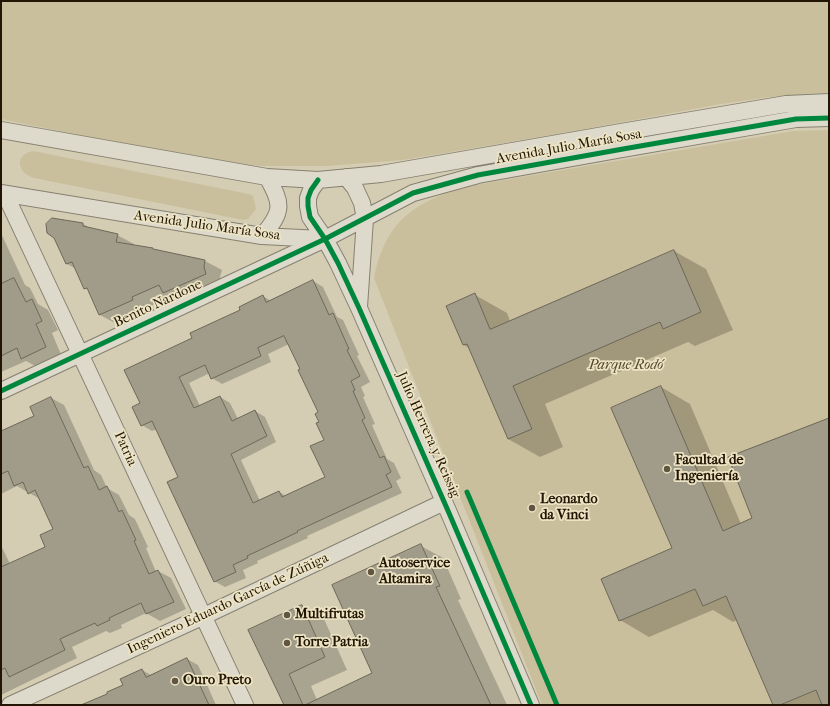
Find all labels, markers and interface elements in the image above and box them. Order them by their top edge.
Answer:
street label: Avenida Julio María Sosa [495,126,643,168]
street label: Avenida Julio María Sosa [133,207,281,245]
street label: Benito Nardone [111,276,205,332]
park label: Parque Rodó [589,358,663,374]
street label: Julio Herrera y Reissig [393,369,463,501]
street label: Patria [110,429,140,469]
place label: Facultad de Ingeniería [675,453,743,486]
marker: Facultad de Ingeniería [662,464,672,474]
place label: Leonardo da Vinci [540,492,598,524]
marker: Leonardo da Vinci [527,503,537,513]
street label: Ingeniero Eduardo García de Zúñiga [125,550,331,658]
place label: Autoservice Altamira [379,556,450,588]
marker: Autoservice Altamira [366,567,376,577]
place label: Multifrutas [295,607,364,623]
marker: Multifrutas [282,610,292,620]
place label: Torre Patria [295,635,368,651]
marker: Torre Patria [282,638,292,648]
place label: Ouro Preto [183,673,251,689]
marker: Ouro Preto [170,676,180,686]

